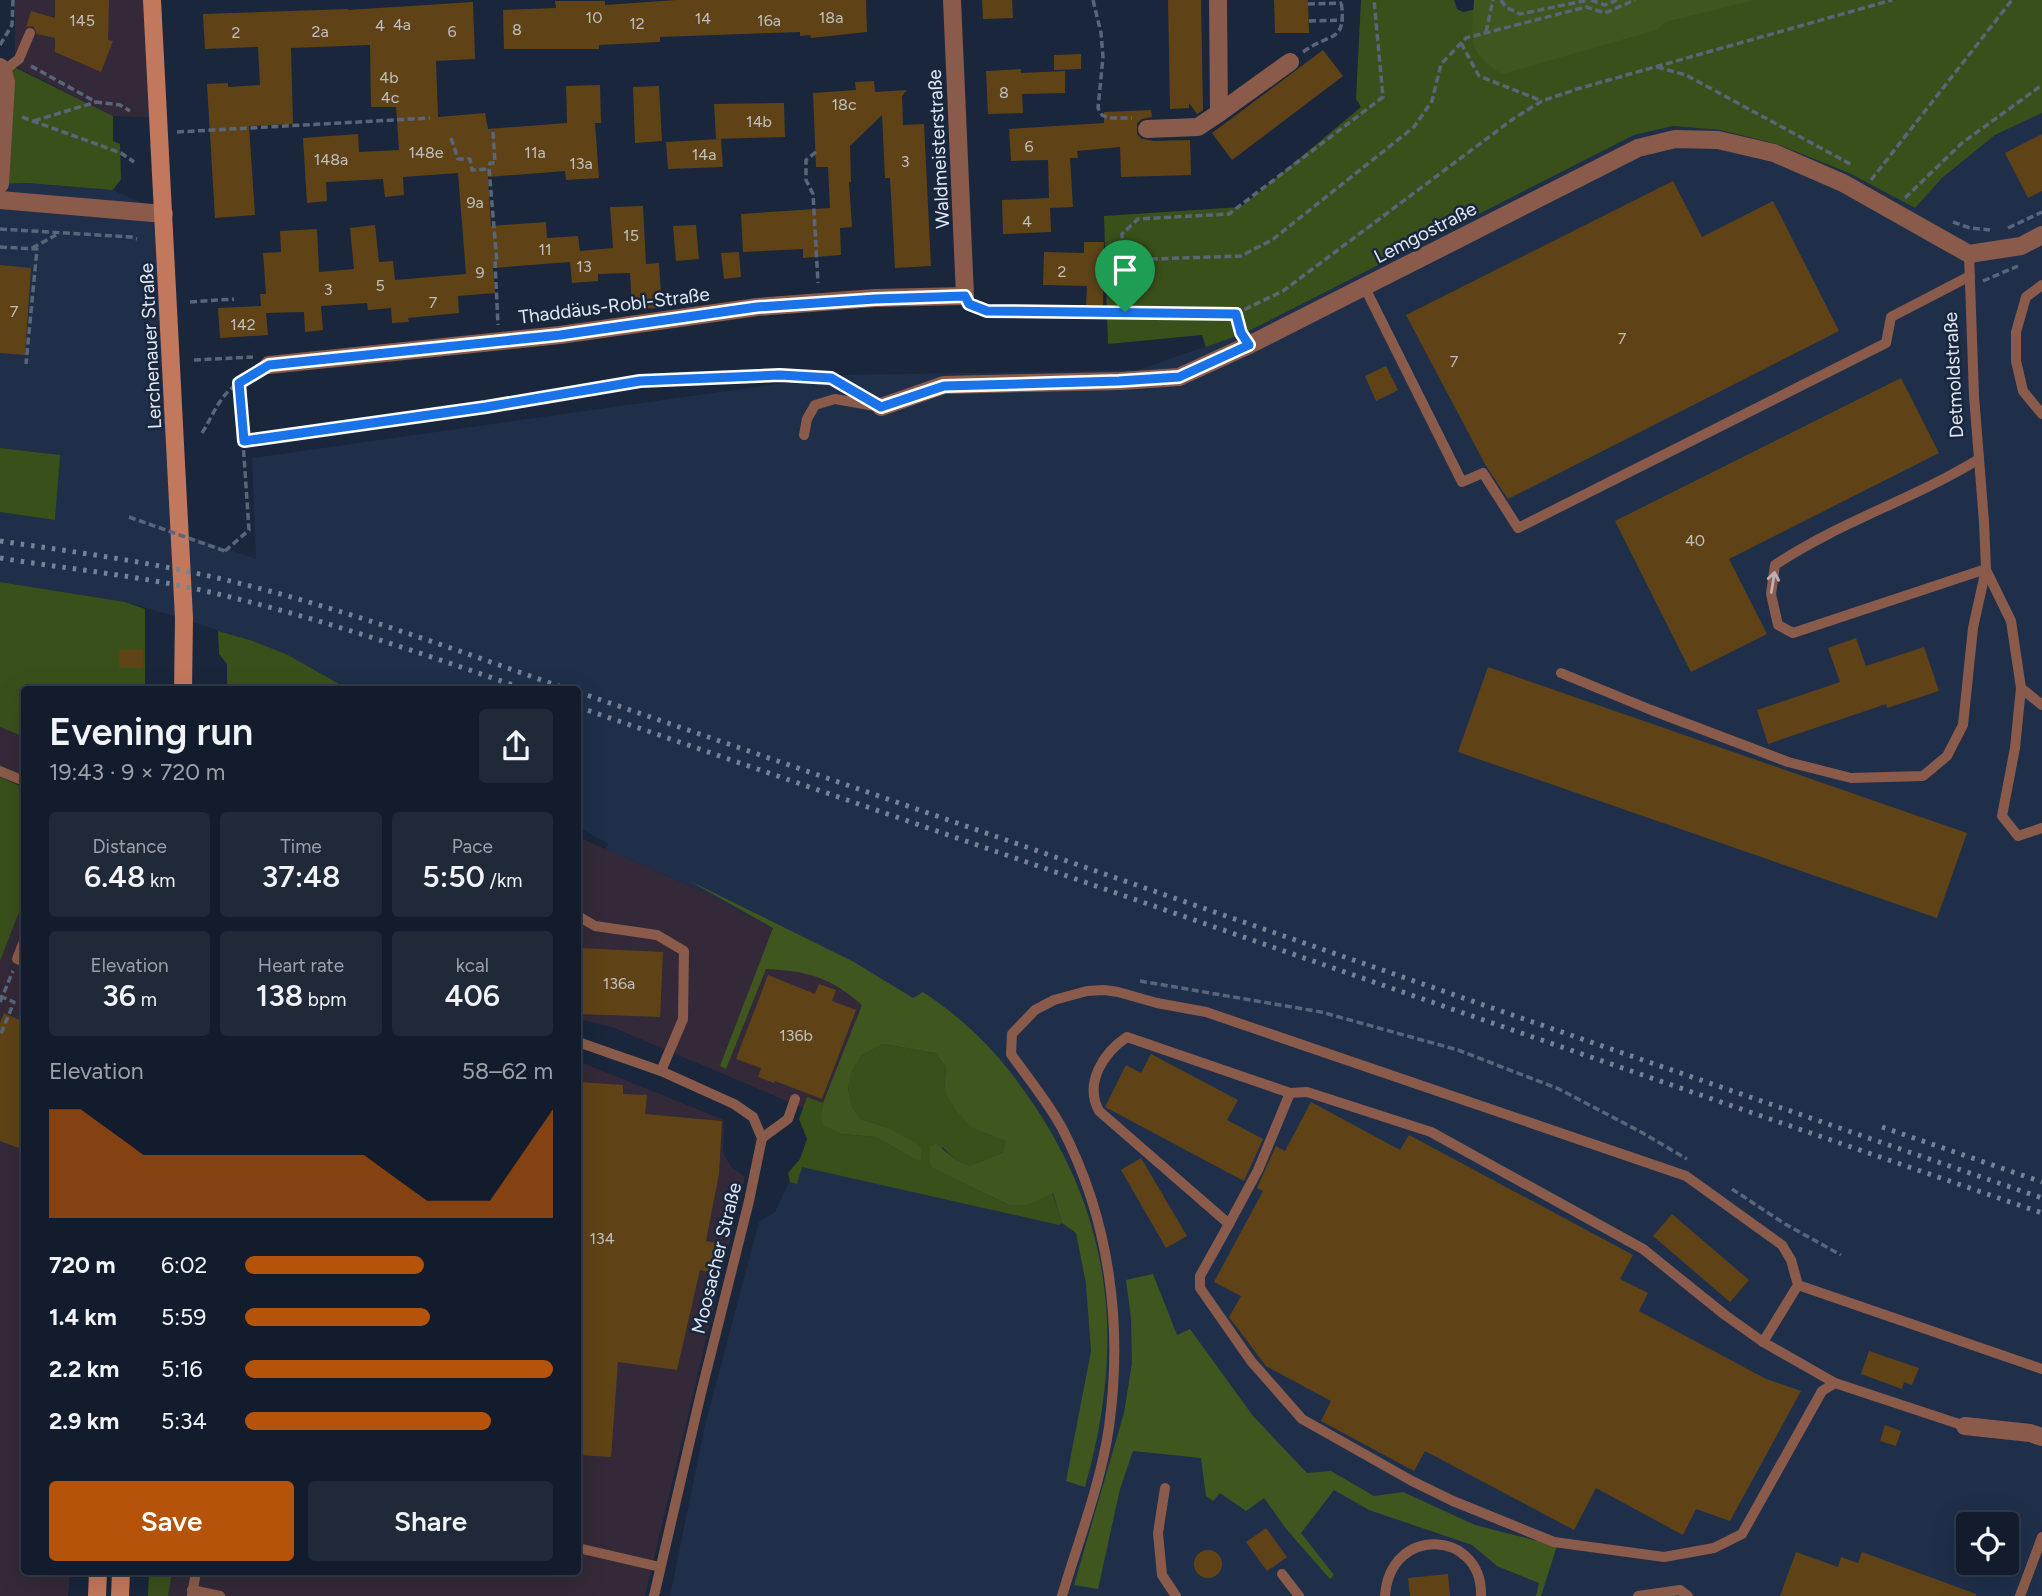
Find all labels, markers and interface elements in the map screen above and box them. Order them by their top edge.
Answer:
house number: 10 [586,8,602,27]
house number: 18a [819,8,843,27]
house number: 14 [695,9,711,28]
house number: 145 [69,11,95,30]
house number: 16a [757,11,781,30]
house number: 12 [629,14,645,33]
house number: 4a [393,15,411,34]
house number: 4 [375,16,385,35]
house number: 8 [512,20,522,39]
house number: 2a [311,22,329,41]
house number: 6 [447,22,457,41]
house number: 2 [232,23,240,42]
house number: 4b [379,68,399,87]
street label: Waldmeisterstraße [923,69,954,229]
house number: 8 [999,83,1009,102]
house number: 4c [381,88,400,107]
house number: 18c [831,95,857,114]
house number: 14b [746,112,772,131]
house number: 6 [1024,137,1034,156]
house number: 148e [408,143,444,162]
house number: 11a [524,143,546,162]
house number: 14a [692,145,716,164]
house number: 148a [314,150,348,169]
house number: 3 [901,152,909,171]
house number: 13a [569,154,593,173]
house number: 9a [466,193,484,212]
street label: Lemgostraße [1370,197,1480,268]
house number: 4 [1022,212,1032,231]
house number: 15 [623,226,639,245]
house number: 11 [538,240,552,259]
pin [1095,240,1155,312]
icon: arrive [1106,251,1144,289]
house number: 13 [576,257,592,276]
street label: Lerchenauer Straße [135,262,166,430]
house number: 2 [1058,262,1066,281]
house number: 9 [475,263,485,282]
house number: 5 [375,276,385,295]
house number: 3 [324,280,332,299]
street label: Thaddäus-Robl-Straße [517,282,711,329]
house number: 7 [429,293,438,312]
house number: 7 [10,302,19,321]
street label: Detmoldstraße [1939,311,1968,439]
house number: 142 [230,315,256,334]
house number: 7 [1618,329,1627,348]
house number: 7 [1450,352,1459,371]
house number: 40 [1685,531,1705,550]
one-way arrow [1767,571,1780,594]
text: Evening run [49,709,253,755]
button: share [479,709,553,783]
text: 19:43 · 9 × 720 m [49,758,225,786]
text: Distance [92,835,167,858]
text: Time [280,835,322,858]
text: Pace [452,835,493,858]
text: 6.48 [84,858,145,895]
text: 37:48 [262,858,340,895]
text: 5:50 [422,858,485,895]
text: km [145,869,175,892]
text: /km [485,869,522,892]
text: Elevation [91,954,169,977]
text: Heart rate [258,954,344,977]
text: kcal [456,954,489,977]
house number: 136a [603,974,635,993]
text: 36 [102,977,136,1014]
text: 138 [256,977,303,1014]
text: 406 [445,977,500,1014]
text: m [136,988,157,1011]
text: bpm [303,988,346,1011]
house number: 136b [779,1026,813,1045]
text: Elevation [49,1057,144,1085]
text: 58–62 m [462,1057,553,1085]
street label: Moosacher Straße [687,1180,746,1336]
house number: 134 [589,1229,615,1248]
text: 720 m [49,1251,116,1279]
text: 6:02 [161,1251,207,1279]
text: 1.4 km [49,1303,117,1331]
text: 5:59 [161,1303,206,1331]
text: 2.2 km [49,1355,119,1383]
text: 5:16 [161,1355,203,1383]
text: 2.9 km [49,1407,119,1435]
text: 5:34 [161,1407,207,1435]
button: Save [49,1481,294,1561]
button: Share [308,1481,553,1561]
map controls [1956,1512,2019,1575]
button: locate [1956,1512,2019,1575]

